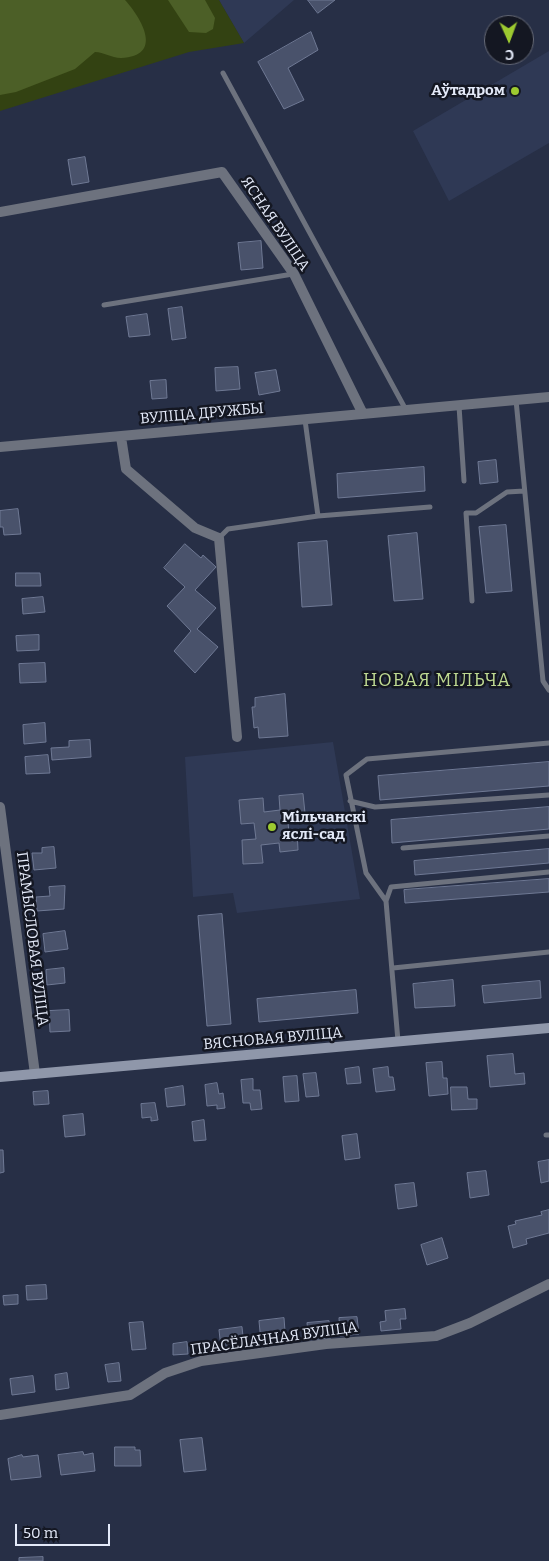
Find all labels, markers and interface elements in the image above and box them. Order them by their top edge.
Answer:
north arrow [484,15,534,65]
text: С [505,46,514,63]
place label: Аўтадром [431,82,505,100]
marker: Аўтадром [509,85,521,97]
street label: ЯСНАЯ ВУЛІЦА [237,173,313,275]
street label: ВУЛІЦА ДРУЖБЫ [139,400,265,428]
district label: НОВАЯ МІЛЬЧА [361,670,513,692]
place label: Мільчанскі яслі-сад [282,809,366,844]
marker: Мільчанскі яслі-сад [266,821,278,833]
street label: ПРАМЫСЛОВАЯ ВУЛІЦА [12,851,52,1027]
street label: ВЯСНОВАЯ ВУЛІЦА [203,1024,343,1054]
street label: ПРАСЁЛАЧНАЯ ВУЛІЦА [189,1318,359,1360]
scale bar [18,1514,112,1546]
text: 50 m [23,1524,58,1542]

